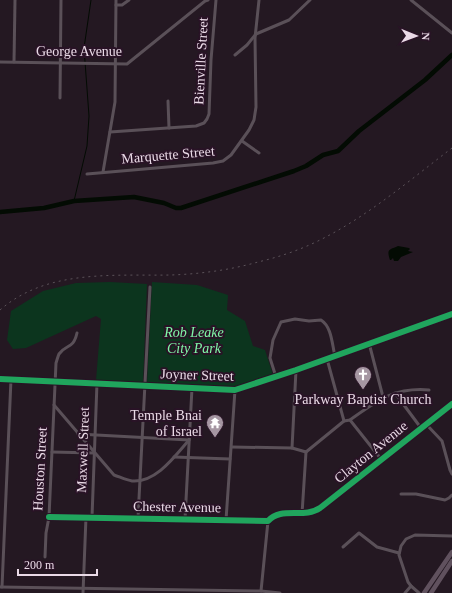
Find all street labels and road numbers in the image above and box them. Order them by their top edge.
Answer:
street label: Bienville Street [191,17,211,105]
street label: George Avenue [36,44,122,59]
street label: Marquette Street [121,143,215,167]
street label: Joyner Street [160,366,234,384]
street label: Maxwell Street [74,407,92,493]
street label: Clayton Avenue [331,418,411,486]
street label: Houston Street [30,427,50,511]
street label: Chester Avenue [133,499,221,515]

